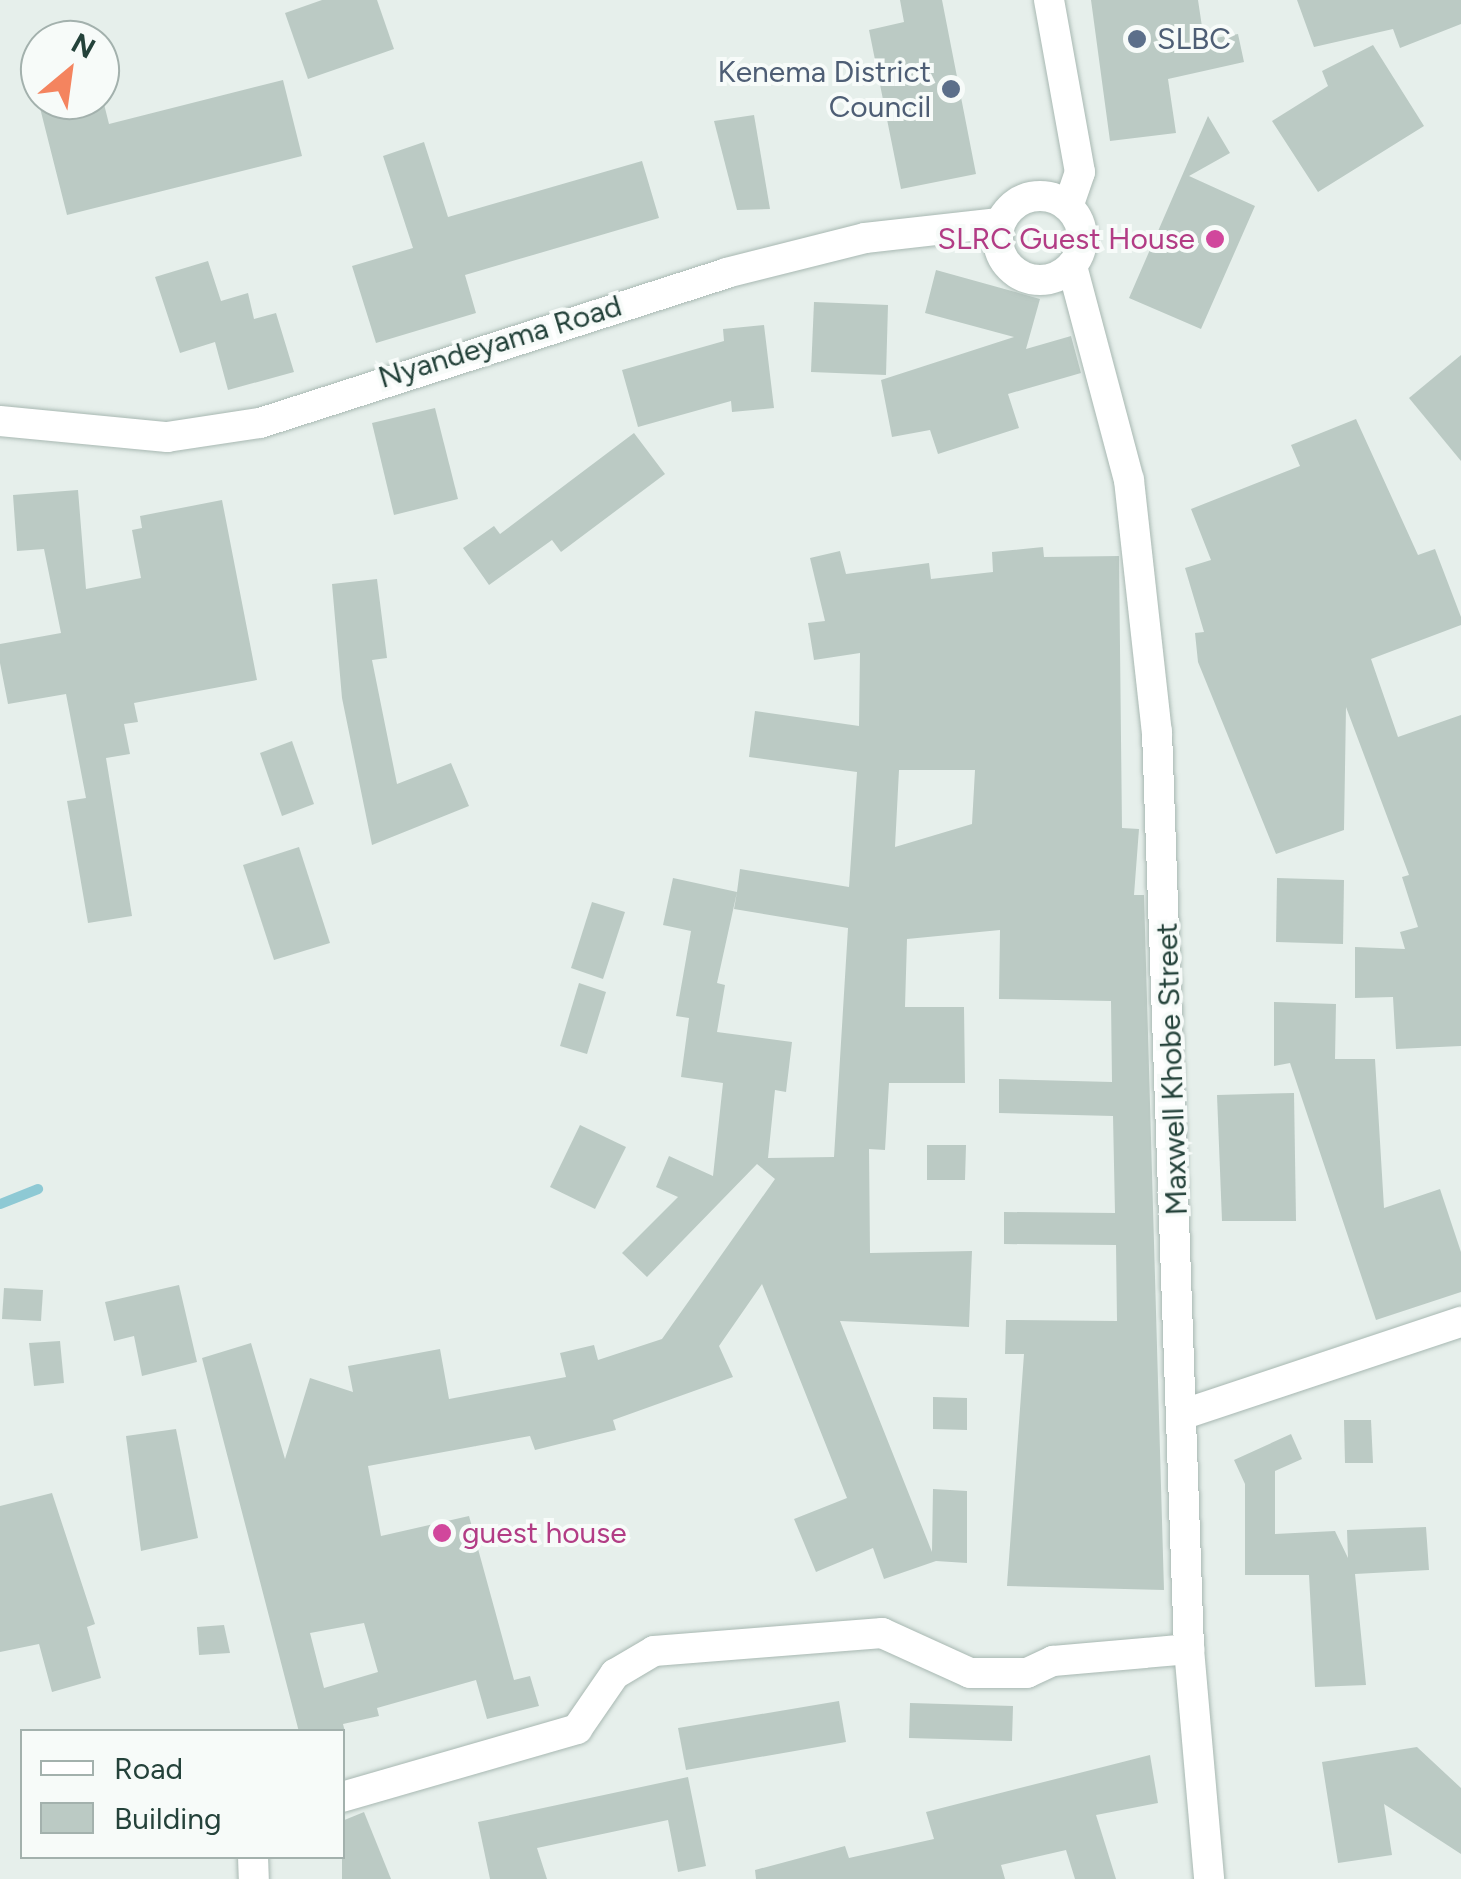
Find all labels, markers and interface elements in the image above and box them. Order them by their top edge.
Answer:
north arrow [20,20,120,120]
place label: SLBC [1157,21,1231,57]
text: N [66,25,101,66]
marker: SLBC [1126,28,1148,50]
place label: Kenema District Council [718,54,931,124]
marker: Kenema District Council [940,78,962,100]
place label: SLRC Guest House [937,221,1195,257]
marker: SLRC Guest House [1204,228,1226,250]
street label: Nyandeyama Road [374,288,626,396]
street label: Maxwell Khobe Street [1149,922,1195,1216]
place label: guest house [462,1515,627,1551]
marker: guest house [431,1522,453,1544]
legend [20,1729,345,1859]
text: Road [114,1750,183,1787]
text: Building [114,1800,222,1837]

